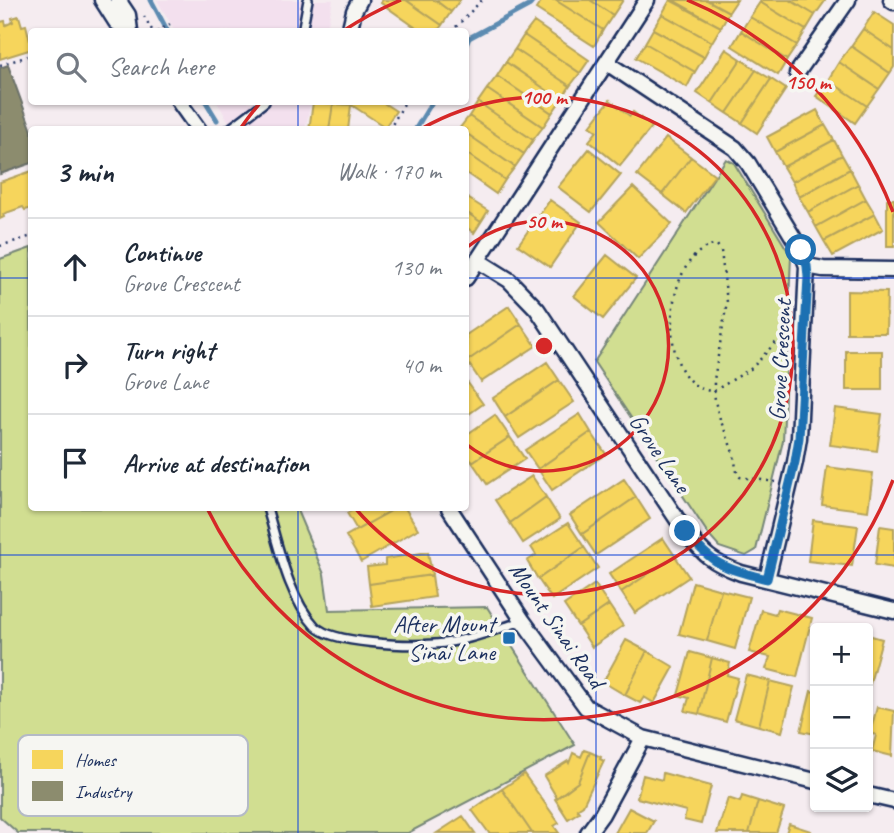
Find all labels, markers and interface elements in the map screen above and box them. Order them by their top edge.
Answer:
search box [28,28,469,105]
icon: search [52,48,90,86]
text: Search here [108,50,214,83]
text: 150 m [785,69,833,95]
text: 100 m [521,84,569,110]
text: 3 min [56,153,113,191]
text: Walk · 170 m [337,157,441,186]
text: 50 m [526,208,564,234]
route start [785,234,816,265]
text: Continue [123,236,201,269]
icon: ahead [56,248,94,286]
text: 130 m [392,253,441,282]
text: Grove Crescent [123,269,239,298]
street label: Grove Crescent [762,296,798,421]
text: Turn right [123,334,214,367]
centre of rings [532,334,556,358]
icon: right [56,346,94,384]
text: 40 m [402,351,441,380]
text: Grove Lane [123,367,208,396]
street label: Grove Lane [623,408,699,500]
icon: arrive [56,444,94,482]
text: Arrive at destination [123,447,309,480]
route end [669,515,700,546]
street label: Mount Sinai Road [503,556,613,697]
place label: After Mount Sinai Lane [393,609,498,667]
map controls [810,623,873,812]
button: + [810,623,873,686]
marker: After Mount Sinai Lane [501,630,517,646]
button: − [810,686,873,749]
legend [18,735,248,816]
text: Homes [75,748,117,772]
button: layers [810,749,873,812]
text: Industry [75,780,133,804]

